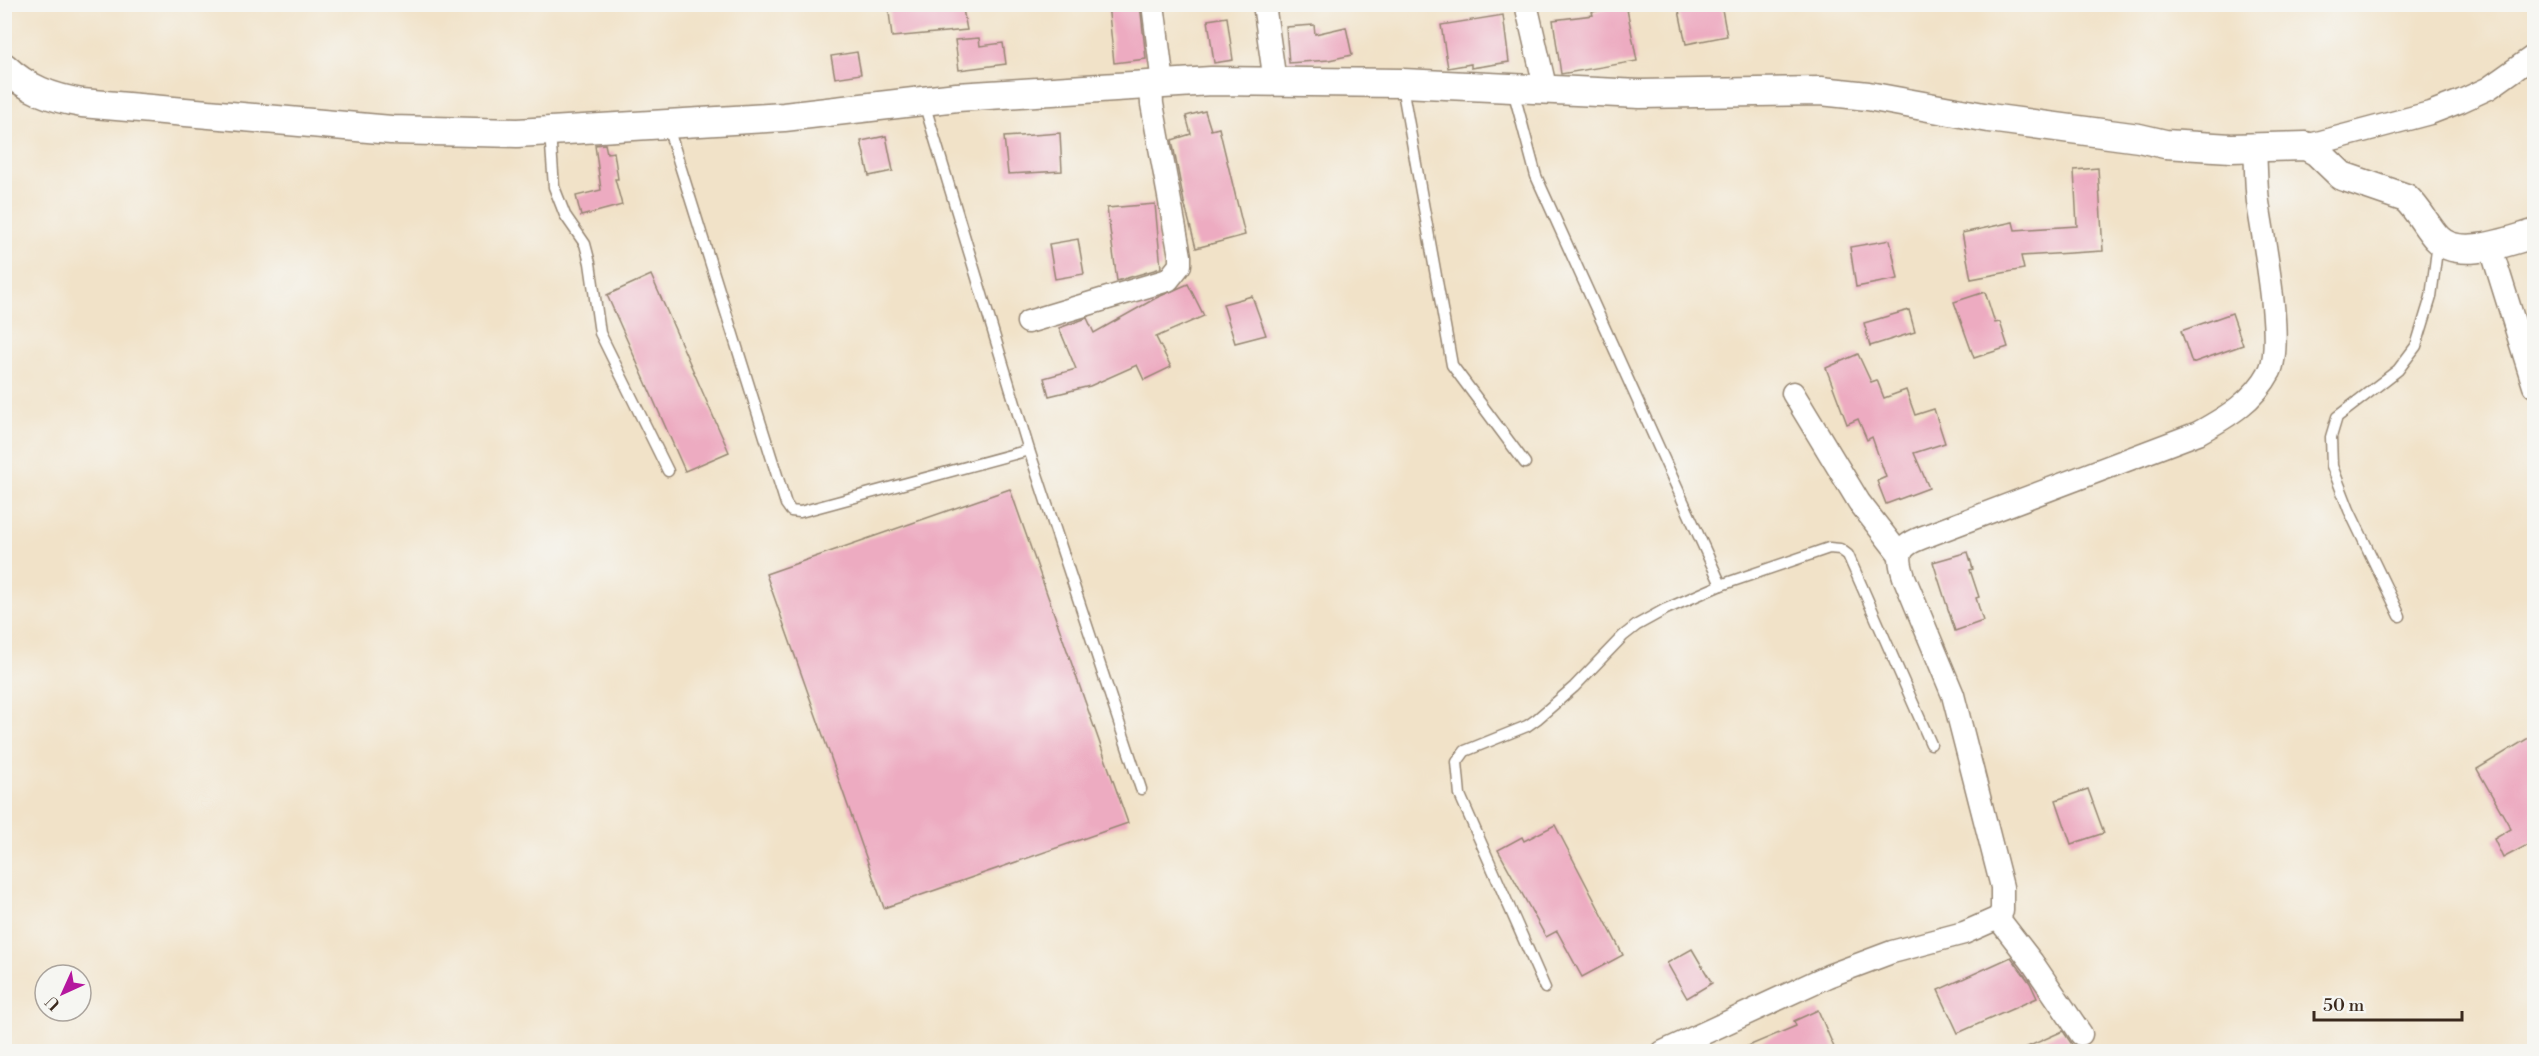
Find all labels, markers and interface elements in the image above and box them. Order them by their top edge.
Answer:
north arrow [33,963,93,1023]
scale bar [2314,984,2462,1022]
text: U [41,991,65,1014]
text: 50 m [2323,994,2365,1017]

